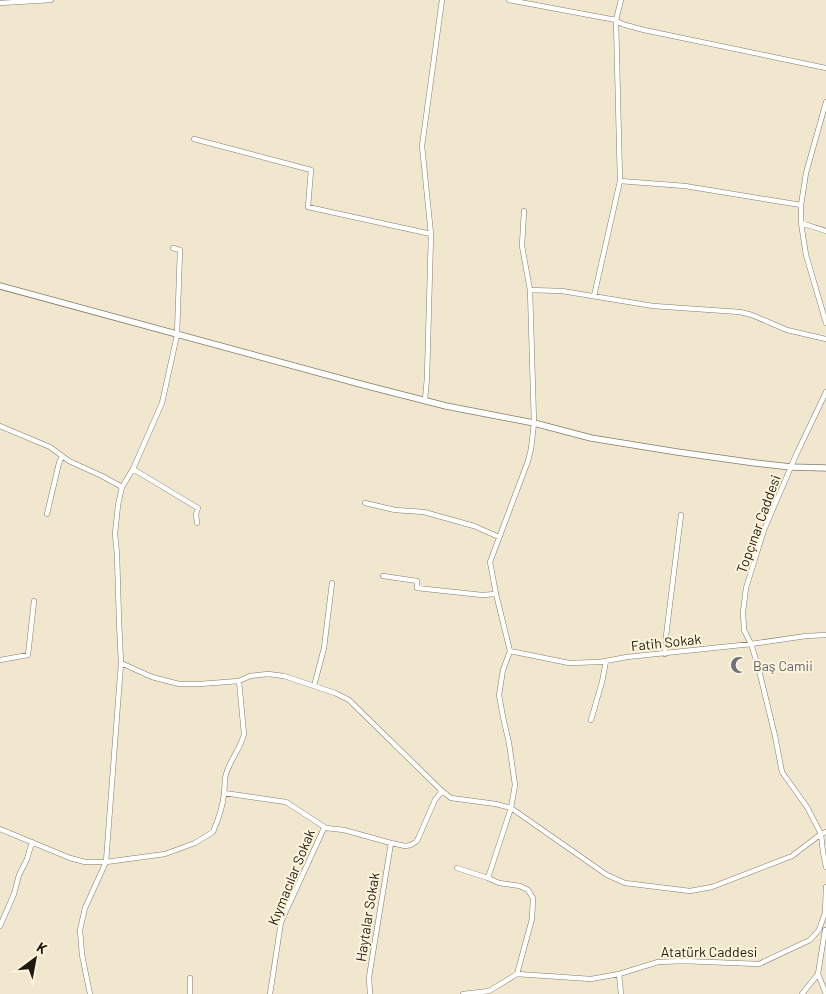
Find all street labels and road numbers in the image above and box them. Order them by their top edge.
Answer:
street label: Topçınar Caddesi [732,472,784,576]
street label: Fatih Sokak [630,630,702,654]
street label: Kıymacılar Sokak [264,826,318,928]
street label: Haytalar Sokak [352,871,382,963]
street label: Atatürk Caddesi [661,943,757,960]

